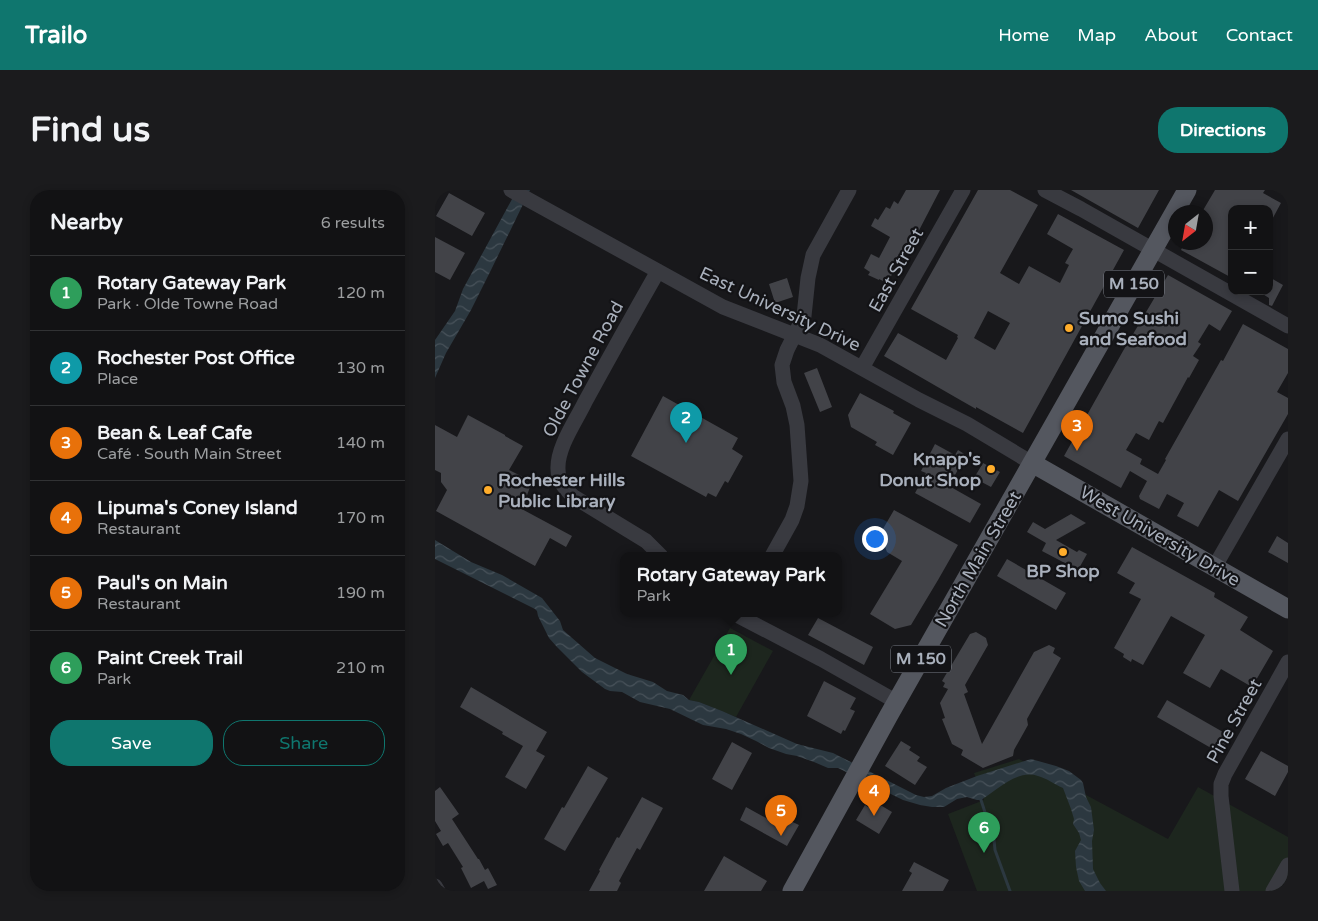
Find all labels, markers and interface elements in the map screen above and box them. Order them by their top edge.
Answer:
text: Trailo [25,21,87,50]
text: Home [998,24,1049,46]
text: Map [1077,24,1116,46]
text: About [1144,24,1198,46]
text: Contact [1226,24,1293,46]
button: Directions [1158,107,1288,153]
text: Find us [30,109,150,151]
north arrow [1168,205,1213,250]
map controls [1228,205,1273,295]
button: + [1228,205,1273,250]
text: Nearby [50,210,123,235]
text: 6 results [321,213,385,233]
street label: East Street [864,224,928,316]
button: − [1228,250,1273,295]
street label: East University Drive [696,262,864,356]
road number: M 150 [1104,270,1164,298]
text: Rotary Gateway Park [97,272,286,294]
text: 1 [61,283,71,303]
text: 120 m [336,283,385,303]
text: Park · Olde Towne Road [97,294,278,314]
street label: Olde Towne Road [538,297,628,441]
place label: Sumo Sushi and Seafood [1079,307,1187,350]
marker: Sumo Sushi and Seafood [1063,322,1075,334]
text: Rochester Post Office [97,347,295,369]
text: 2 [61,358,71,378]
text: 130 m [336,358,385,378]
text: Place [97,369,138,389]
pin: 2 [670,402,702,443]
pin: 3 [1061,410,1093,451]
text: Bean & Leaf Cafe [97,422,252,444]
text: 3 [61,433,71,453]
text: 140 m [336,433,385,453]
text: Café · South Main Street [97,444,282,464]
place label: Knapp's Donut Shop [879,448,981,491]
marker: Knapp's Donut Shop [985,463,997,475]
place label: Rochester Hills Public Library [498,469,625,512]
street label: West University Drive [1076,481,1244,591]
marker: Rochester Hills Public Library [482,484,494,496]
street label: North Main Street [930,487,1026,631]
text: Lipuma's Coney Island [97,497,298,519]
text: 4 [61,508,71,528]
text: 170 m [336,508,385,528]
text: Restaurant [97,519,181,539]
your location [862,526,888,552]
marker: BP Shop [1057,546,1069,558]
popup [620,552,842,617]
place label: BP Shop [1026,560,1100,582]
text: Rotary Gateway Park [636,564,826,586]
text: Paul's on Main [97,572,228,594]
text: 5 [61,583,71,603]
text: 190 m [336,583,385,603]
text: Park [636,586,671,606]
text: Restaurant [97,594,181,614]
pin: 1 [715,634,747,675]
road number: M 150 [891,646,951,672]
text: Paint Creek Trail [97,647,243,669]
text: 6 [61,658,71,678]
text: 210 m [336,658,385,678]
text: Park [97,669,131,689]
street label: Pine Street [1202,675,1266,767]
button: Save [50,720,213,766]
button: Share [223,720,385,766]
pin: 4 [858,775,890,816]
pin: 5 [765,795,797,836]
pin: 6 [968,812,1000,853]

